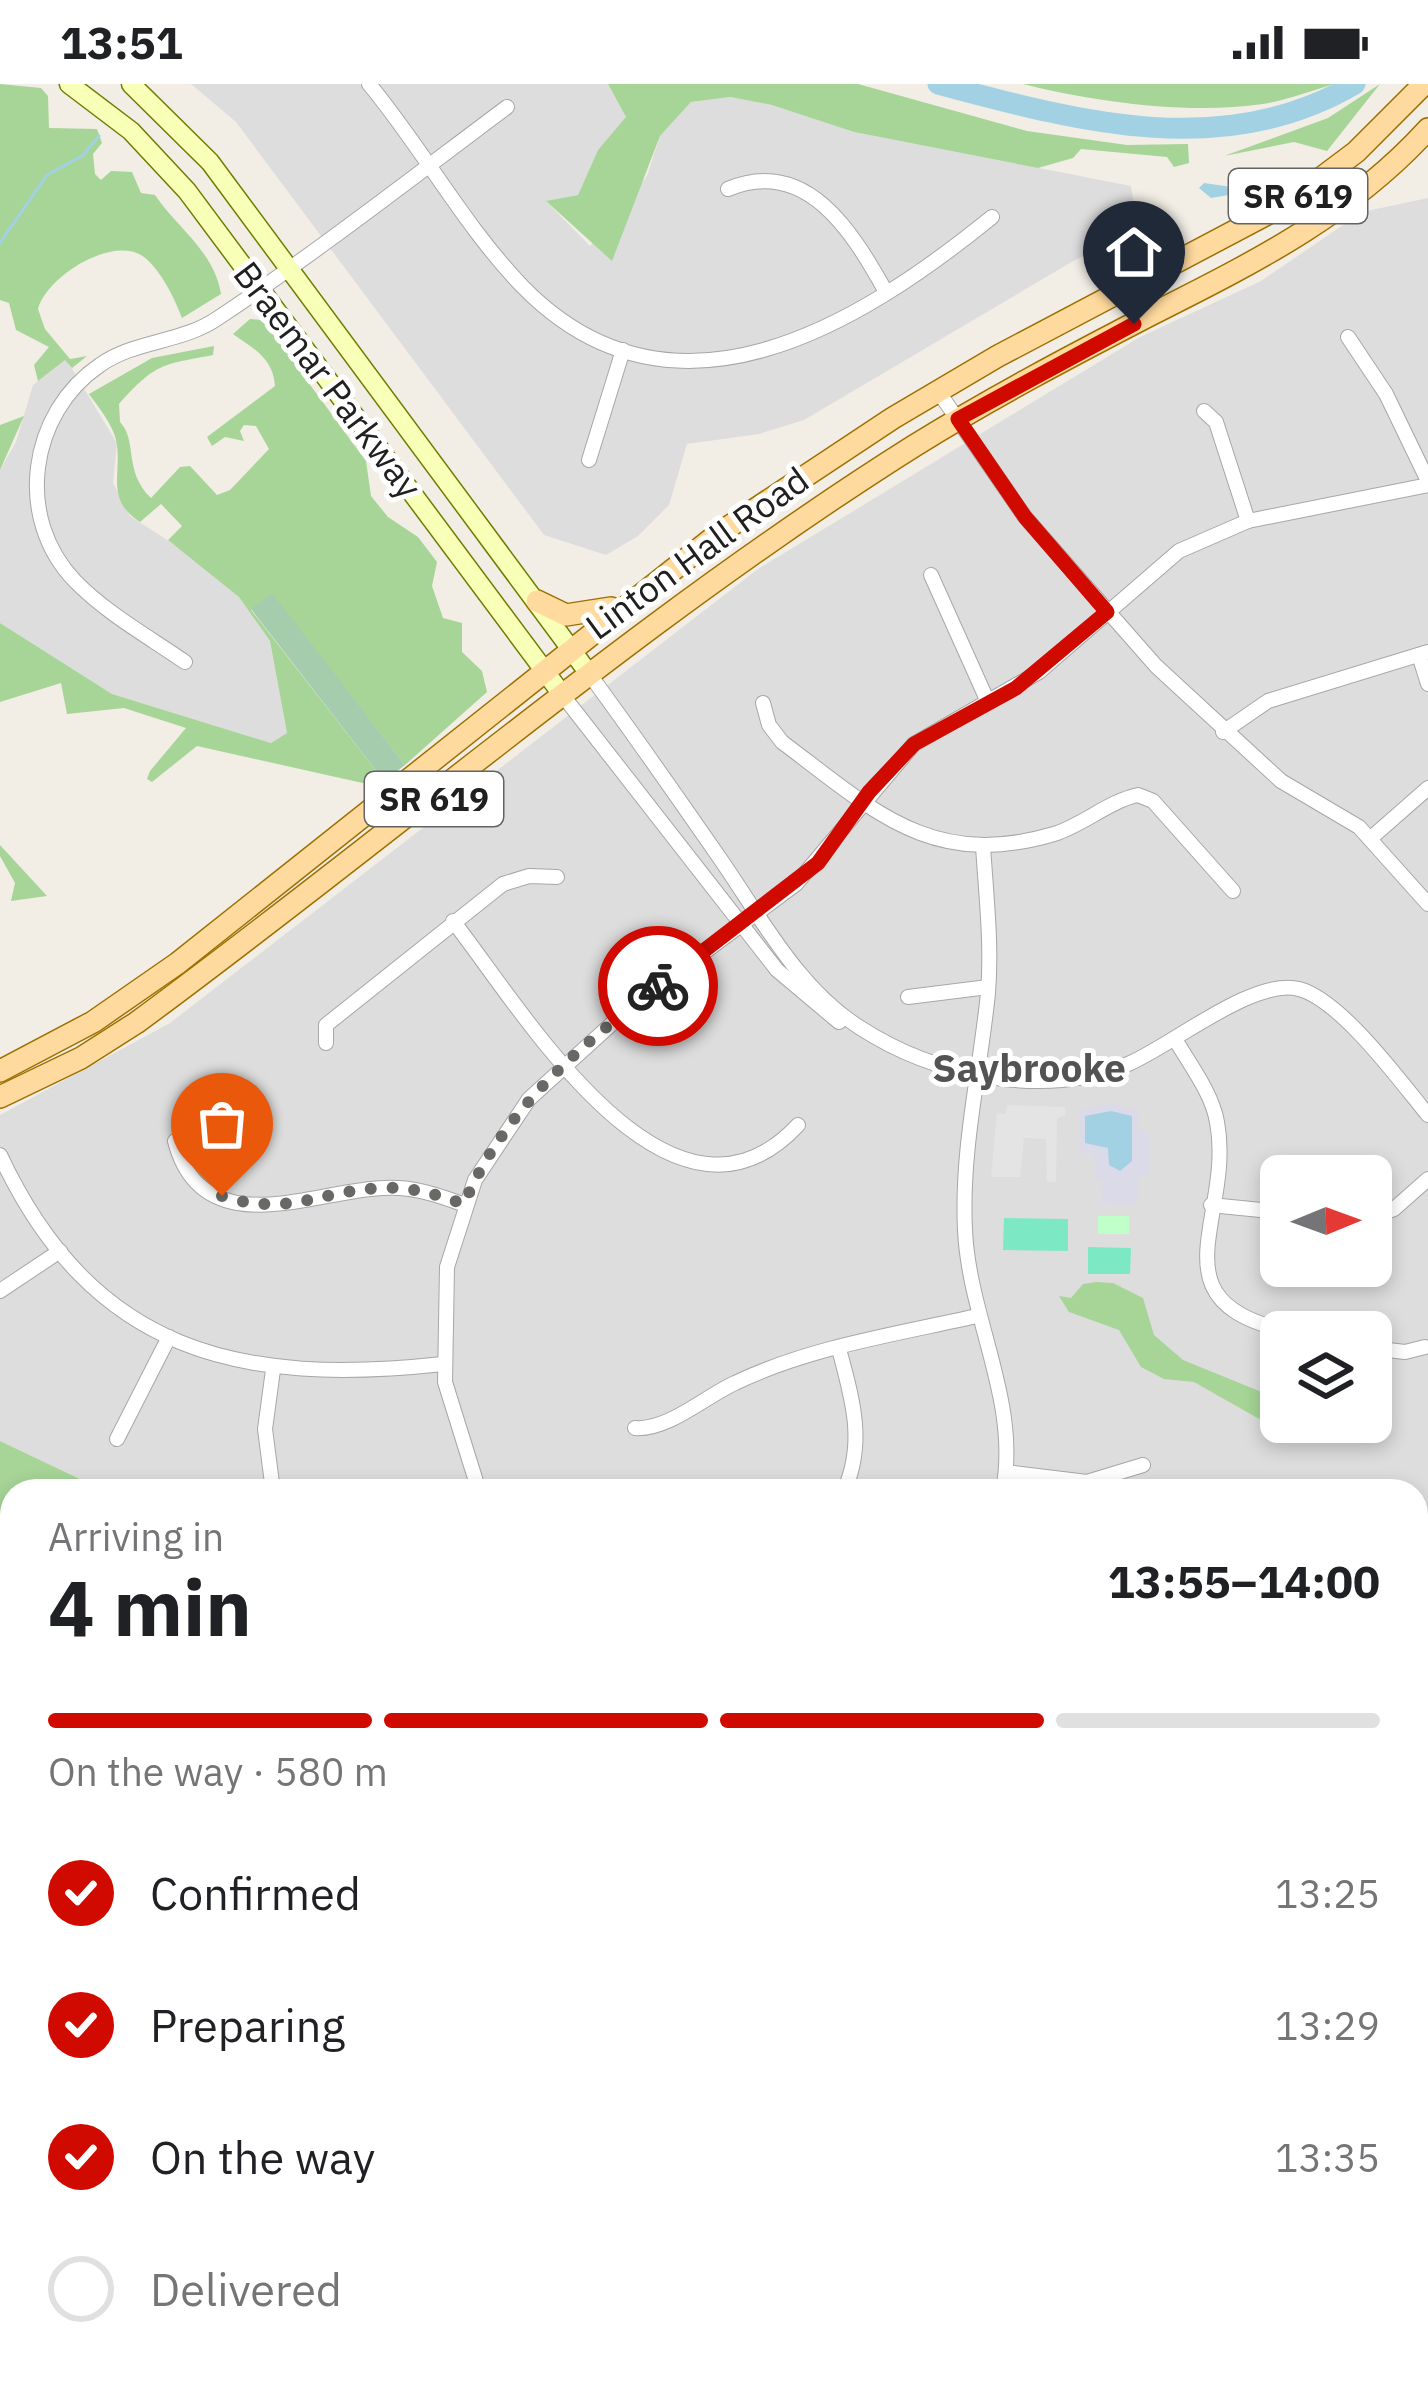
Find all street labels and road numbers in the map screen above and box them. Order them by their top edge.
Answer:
road number: SR 619 [1229,169,1367,223]
street label: Braemar Parkway [224,252,433,508]
street label: Linton Hall Road [576,456,817,649]
road number: SR 619 [365,772,503,826]

